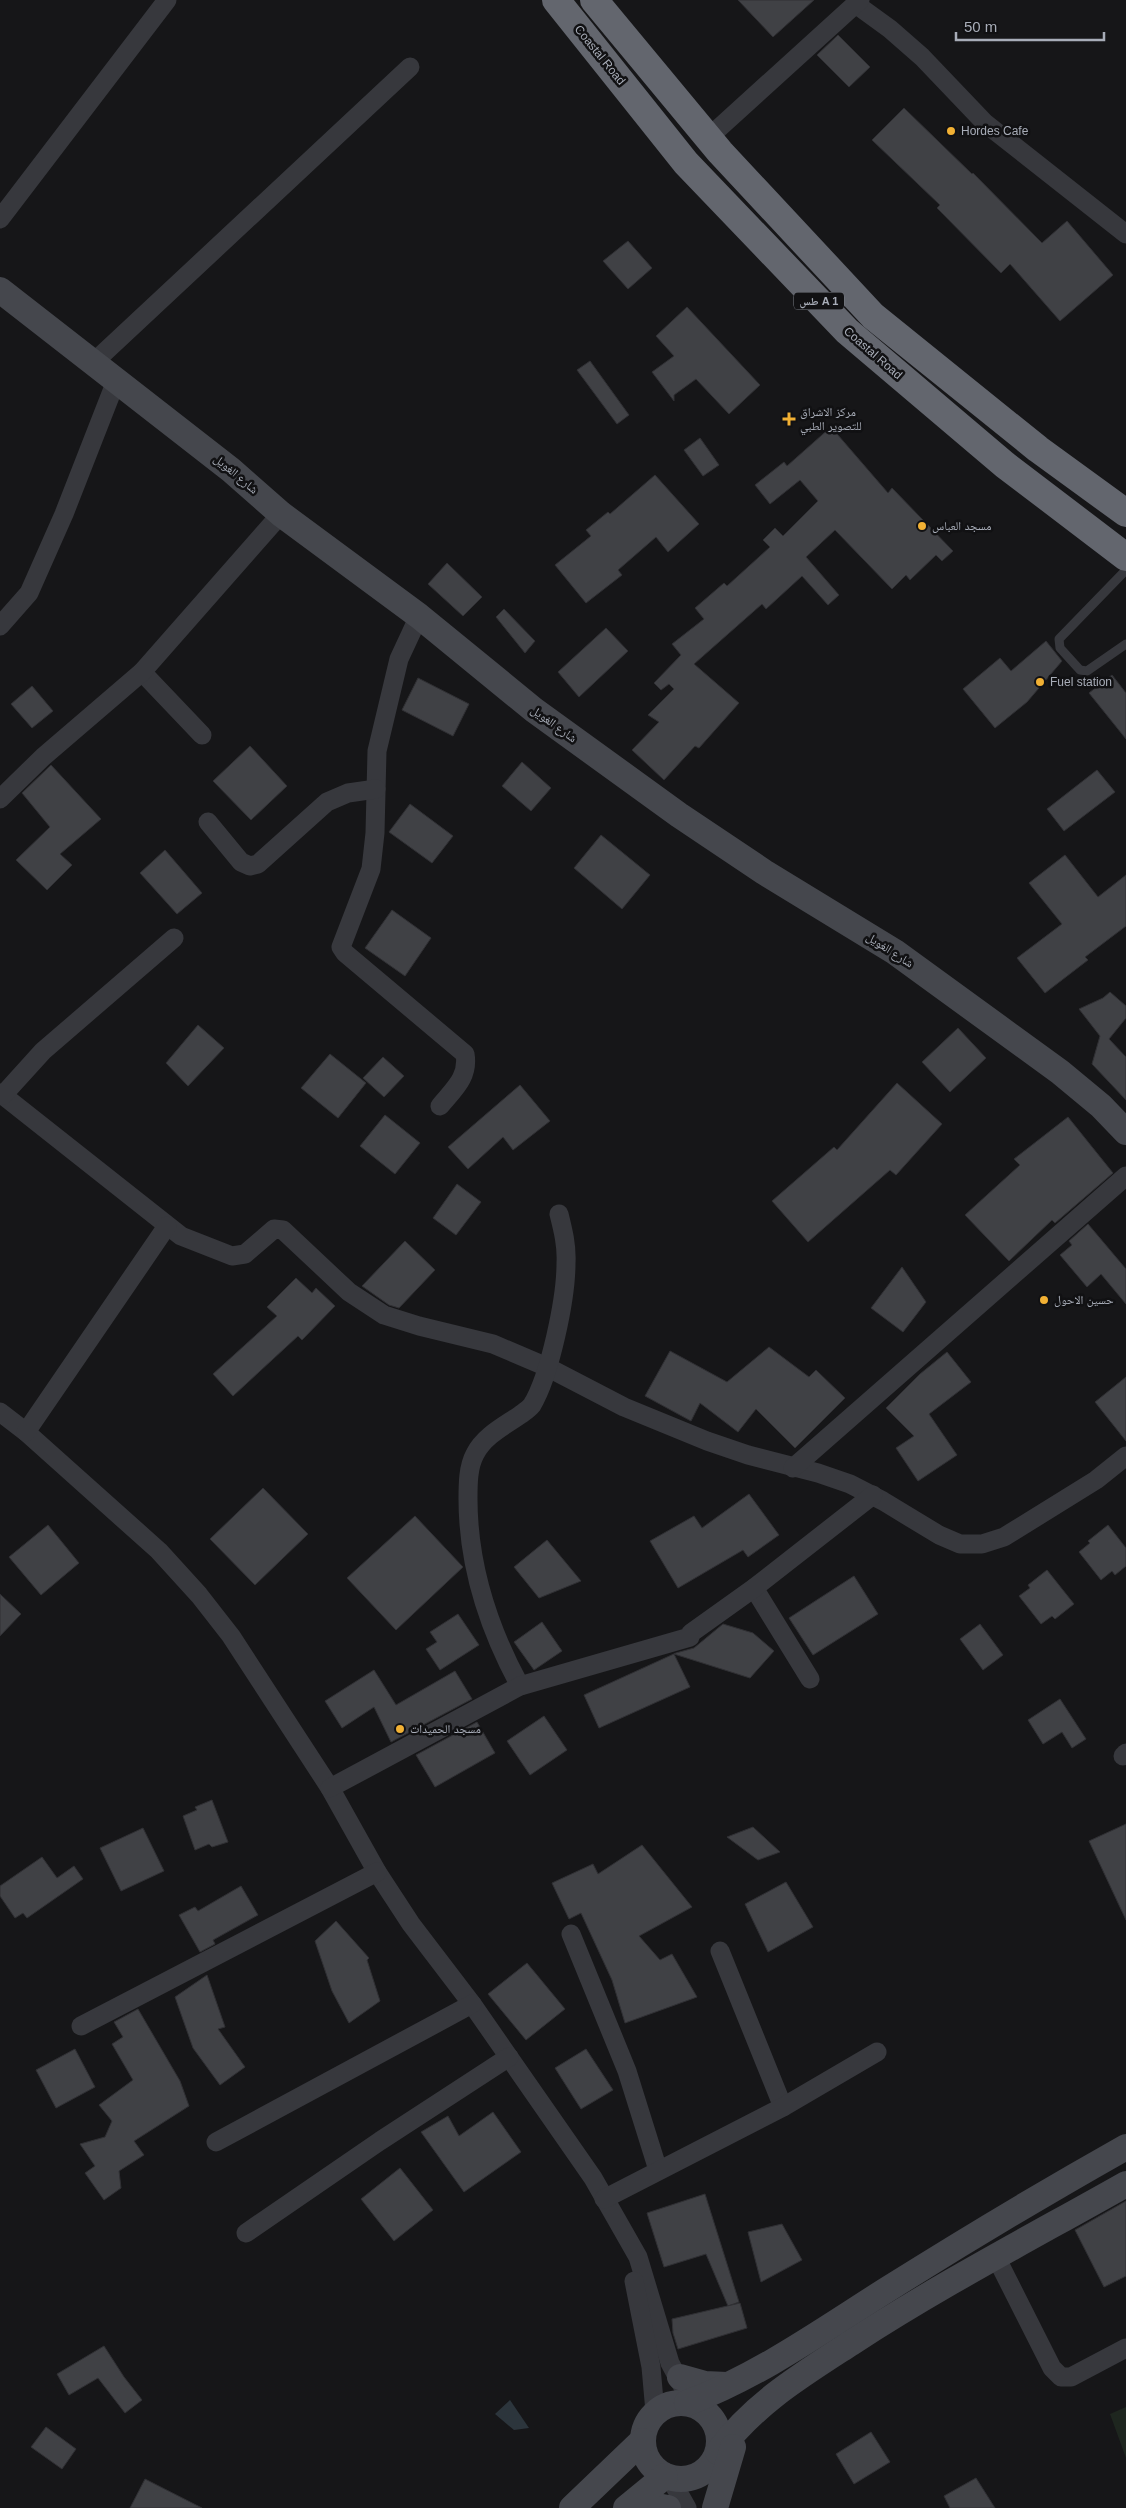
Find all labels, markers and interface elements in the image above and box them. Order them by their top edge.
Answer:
scale bar [956,10,1104,42]
text: 50 m [964,18,997,35]
street label: Coastal Road [572,22,628,88]
place label: Hordes Cafe [961,124,1029,138]
marker: Hordes Cafe [945,125,957,137]
road number: طس A 1 [794,292,844,310]
street label: Coastal Road [841,324,905,382]
place label: مركز الاشراق للتصوير الطبي [800,405,862,436]
marker: مركز الاشراق للتصوير الطبي [782,412,796,426]
street label: شارع الغويل [210,451,261,497]
place label: مسجد العباس [932,519,992,533]
marker: مسجد العباس [916,520,928,532]
place label: Fuel station [1050,675,1112,689]
marker: Fuel station [1034,676,1046,688]
street label: شارع الغويل [528,703,580,746]
street label: شارع الغويل [863,930,916,971]
place label: حسين الاحول [1054,1293,1114,1307]
marker: حسين الاحول [1038,1294,1050,1306]
place label: مسجد الحميدات [410,1722,481,1736]
marker: مسجد الحميدات [394,1723,406,1735]

